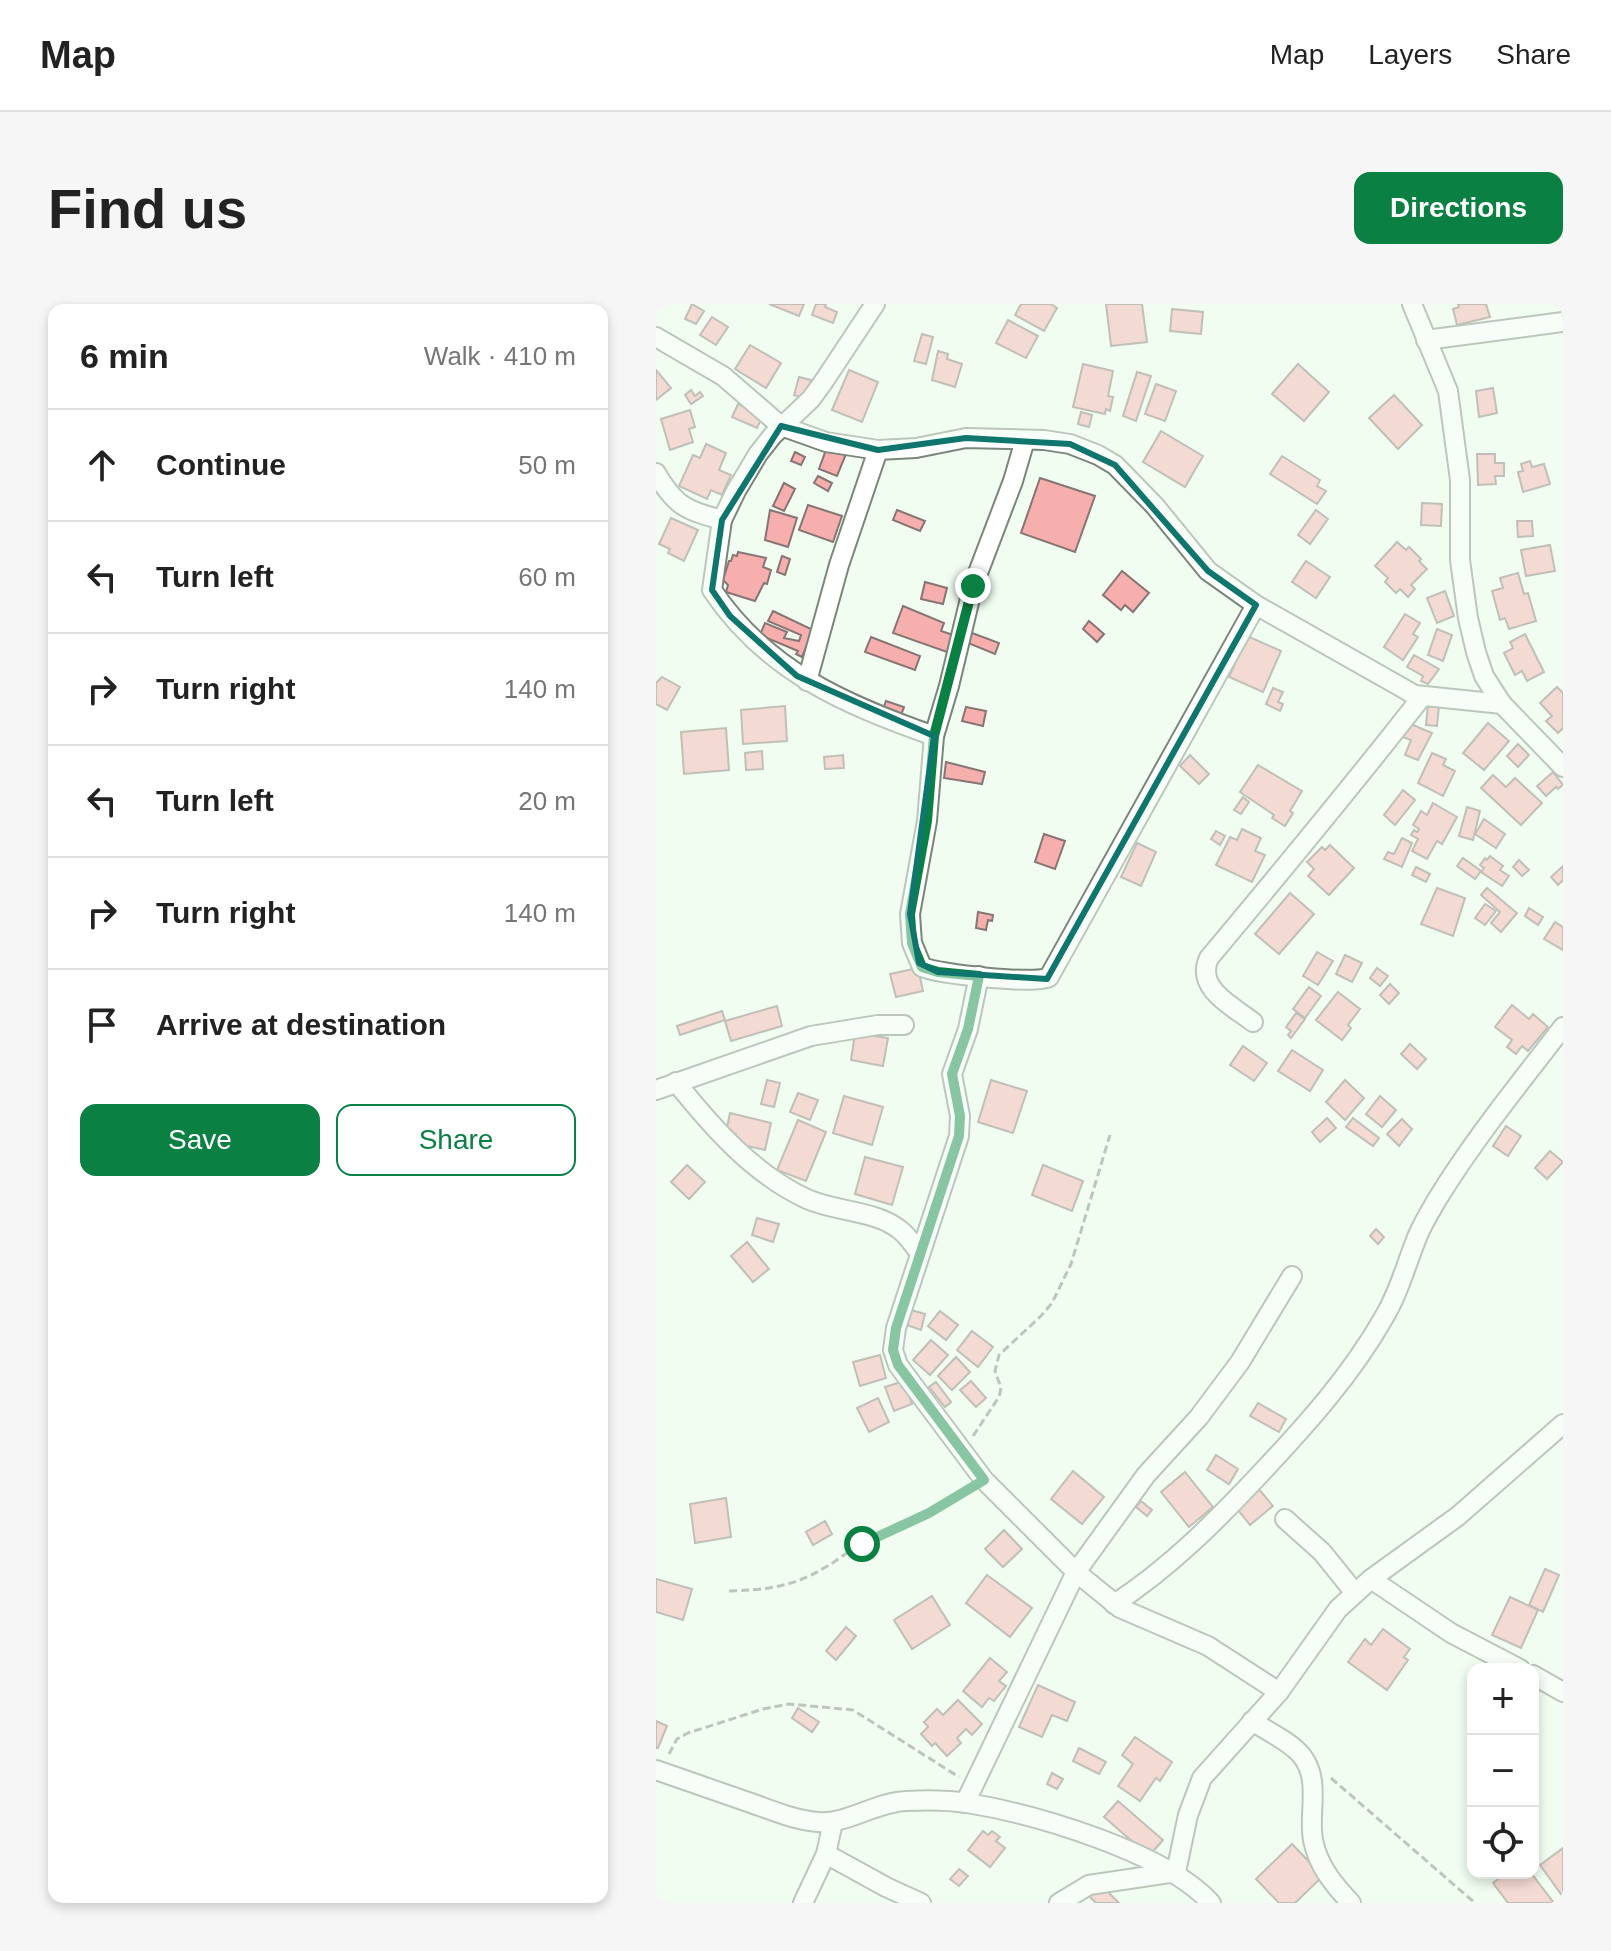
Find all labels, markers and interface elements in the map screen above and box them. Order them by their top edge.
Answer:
text: Map [40,34,116,76]
text: Map [1270,39,1324,70]
text: Layers [1368,39,1452,70]
text: Share [1496,39,1571,70]
button: Directions [1354,172,1563,244]
text: Find us [48,177,247,240]
text: 6 min [80,337,169,375]
text: Walk · 410 m [424,341,576,371]
icon: ahead [80,443,124,487]
text: Continue [156,448,286,481]
text: 50 m [518,450,576,480]
icon: left [80,555,124,599]
text: Turn left [156,560,274,593]
text: 60 m [518,562,576,592]
route end [955,568,991,604]
icon: right [80,667,124,711]
text: Turn right [156,672,295,705]
text: 140 m [504,674,576,704]
icon: left [80,779,124,823]
text: Turn left [156,784,274,817]
text: 20 m [518,786,576,816]
icon: right [80,891,124,935]
text: Turn right [156,896,295,929]
text: 140 m [504,898,576,928]
icon: arrive [80,1003,124,1047]
text: Arrive at destination [156,1008,446,1041]
button: Save [80,1104,320,1176]
button: Share [336,1104,576,1176]
route start [844,1526,880,1562]
map controls [1467,1663,1539,1879]
button: + [1467,1663,1539,1735]
button: − [1467,1735,1539,1807]
button: locate [1467,1807,1539,1879]

